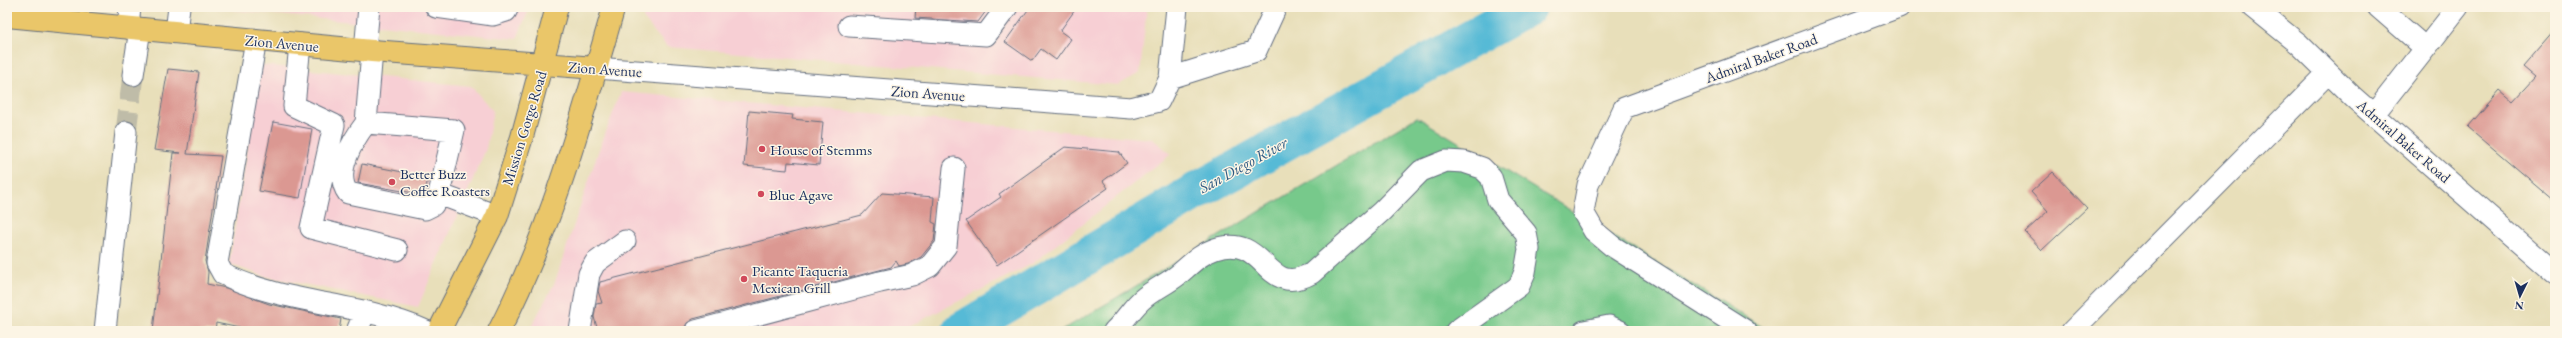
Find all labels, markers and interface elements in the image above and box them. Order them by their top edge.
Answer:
street label: Admiral Baker Road [1701,29,1820,87]
street label: Zion Avenue [244,30,320,56]
street label: Zion Avenue [567,57,643,81]
street label: Mission Gorge Road [498,68,551,188]
street label: Zion Avenue [890,81,966,105]
street label: Admiral Baker Road [2352,94,2455,187]
water label: San Diego River [1194,132,1292,198]
place label: House of Stemms [770,140,872,159]
marker: House of Stemms [757,144,767,154]
place label: Better Buzz Coffee Roasters [400,164,490,200]
marker: Better Buzz Coffee Roasters [387,177,397,187]
place label: Blue Agave [769,185,833,204]
marker: Blue Agave [756,189,766,199]
place label: Picante Taqueria Mexican Grill [752,261,848,297]
marker: Picante Taqueria Mexican Grill [739,274,749,284]
north arrow [2500,276,2540,316]
text: N [2514,299,2524,313]

